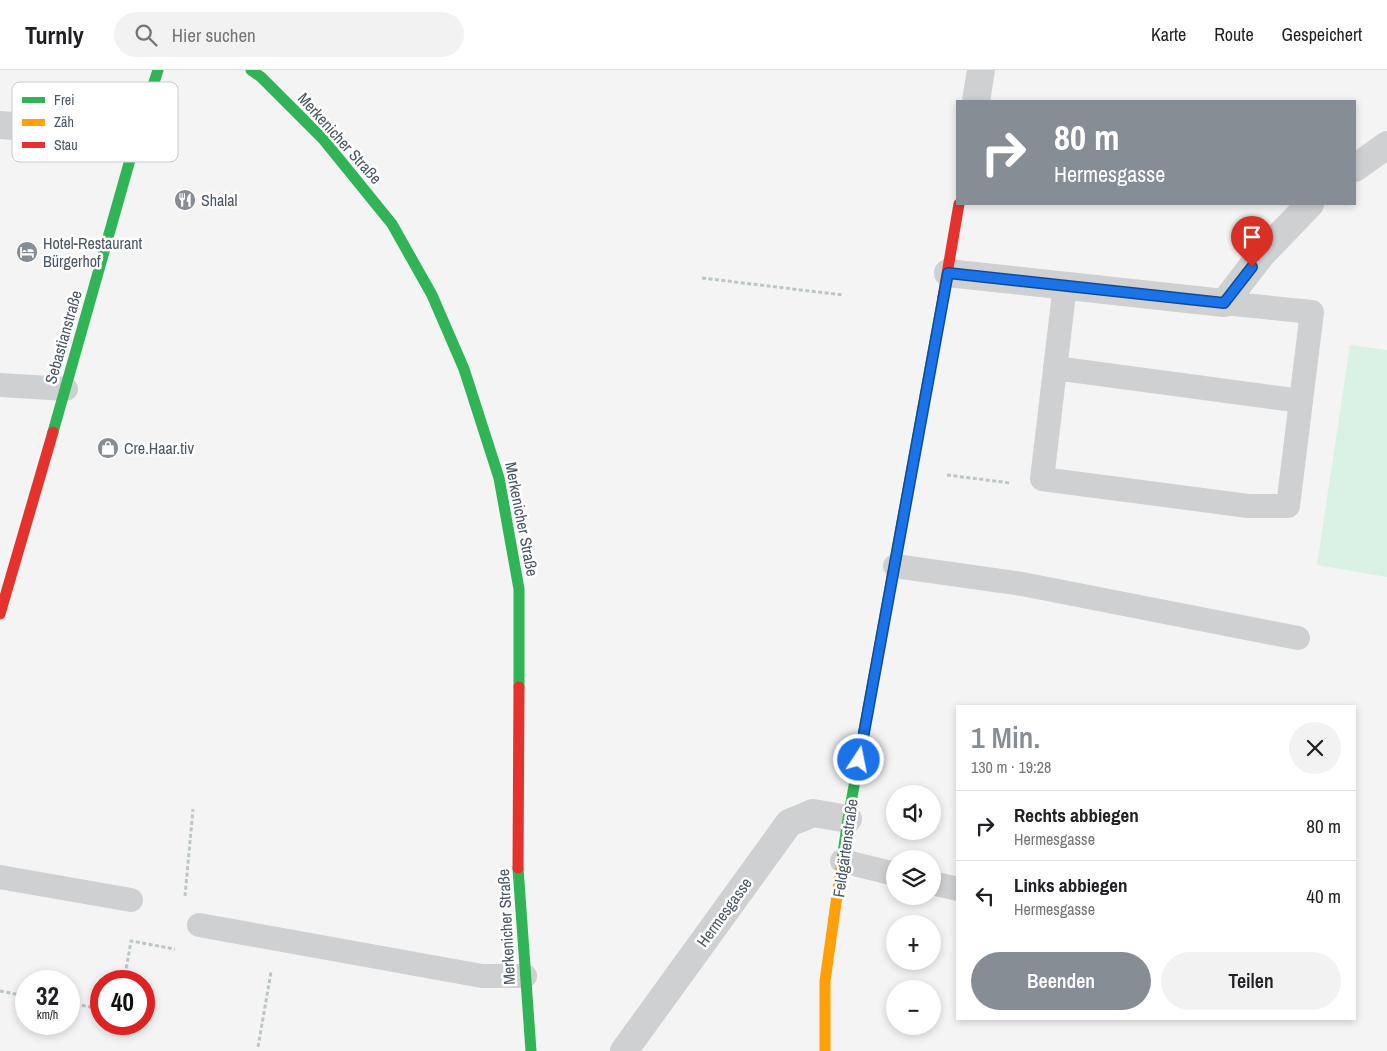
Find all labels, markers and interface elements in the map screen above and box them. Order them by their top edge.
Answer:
search box [114,12,464,57]
text: Turnly [25,19,84,51]
icon: search [132,21,160,49]
text: Hier suchen [172,22,256,48]
text: Karte [1151,22,1186,47]
text: Route [1214,22,1254,47]
text: Gespeichert [1282,22,1362,47]
legend [12,82,178,162]
street label: Merkenicher Straße [293,88,387,188]
text: Frei [54,91,74,109]
text: Zäh [54,113,74,131]
text: 80 m [1054,114,1119,161]
icon: right [971,120,1036,185]
text: Stau [54,136,78,154]
text: Hermesgasse [1054,159,1165,189]
restaurant icon: Shalal [173,188,197,212]
place label: Shalal [201,189,238,211]
pin [1231,216,1273,267]
icon: arrive [1238,223,1266,251]
place label: Hotel-Restaurant Bürgerhof [43,232,143,272]
hotel icon: Hotel-Restaurant Bürgerhof [15,240,39,264]
street label: Sebastianstraße [39,288,87,386]
shop icon: Cre.Haar.tiv [96,436,120,460]
place label: Cre.Haar.tiv [124,437,194,459]
street label: Merkenicher Straße [500,460,544,578]
text: 1 Min. [971,717,1040,757]
button: close [1289,722,1341,774]
position arrow [832,733,884,785]
text: 130 m · 19:28 [971,756,1051,778]
map controls [886,785,941,1035]
button: sound [886,785,941,840]
street label: Feldgärtenstraße [827,797,863,899]
text: Rechts abbiegen [1014,802,1139,828]
icon: right [971,812,999,840]
text: 80 m [1306,813,1341,839]
text: Hermesgasse [1014,828,1095,850]
button: layers [886,850,941,905]
street label: Merkenicher Straße [492,869,520,985]
text: Links abbiegen [1014,872,1127,898]
street label: Hermesgasse [691,873,757,951]
icon: left [971,882,999,910]
text: 40 m [1306,883,1341,909]
text: Hermesgasse [1014,898,1095,920]
button: + [886,915,941,970]
button: Beenden [971,952,1151,1010]
button: Teilen [1161,952,1341,1010]
speed limit sign: 40 [90,970,155,1035]
text: 32 [36,979,59,1013]
button: − [886,980,941,1035]
text: km/h [37,1007,58,1023]

